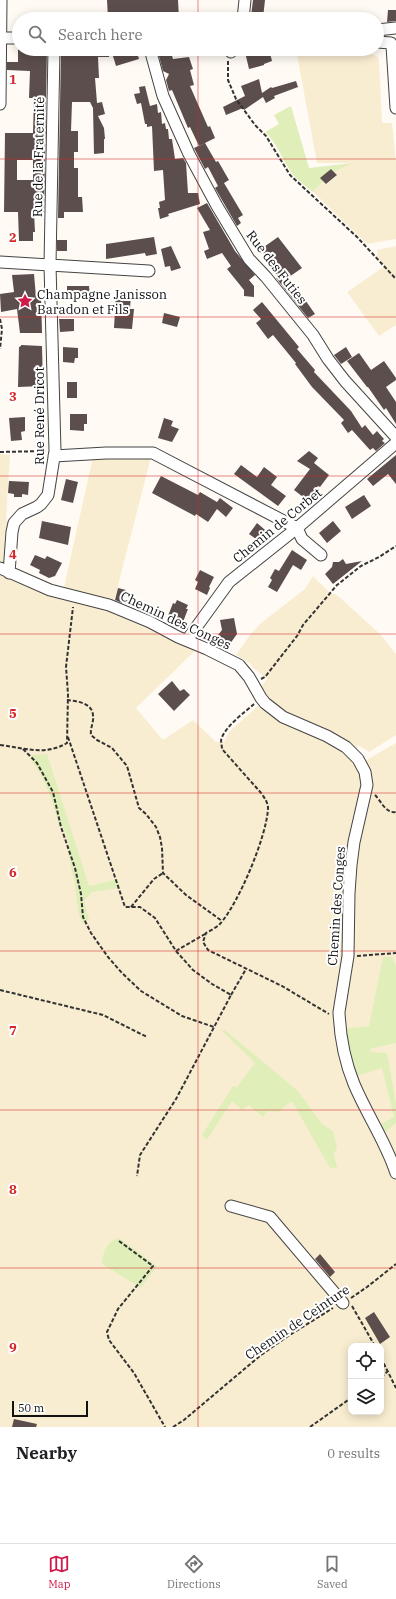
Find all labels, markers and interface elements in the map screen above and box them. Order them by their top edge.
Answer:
search box [12,12,384,56]
icon: search [26,23,48,45]
text: Search here [58,25,143,44]
text: 1 [9,71,17,88]
street label: Rue de la Fraternité [29,97,48,217]
street label: Rue des Futies [243,227,311,308]
text: 2 [9,229,17,246]
place label: Champagne Janisson Baradon et Fils [37,286,167,318]
place icon: Champagne Janisson Baradon et Fils [16,292,34,310]
street label: Rue René Dricot [31,367,48,465]
text: 3 [9,388,17,405]
street label: Chemin de Corbet [229,484,326,567]
text: 4 [9,546,17,563]
street label: Chemin des Conges [118,587,234,653]
text: 5 [9,705,17,722]
street label: Chemin des Conges [324,846,349,966]
text: 6 [9,864,17,881]
text: 7 [9,1022,17,1039]
text: 8 [9,1181,17,1198]
street label: Chemin de Ceinture [242,1281,353,1364]
text: 9 [9,1339,17,1356]
map controls [348,1343,384,1415]
button: locate [348,1343,384,1379]
button: layers [348,1379,384,1415]
scale bar [12,1399,88,1418]
text: 50 m [18,1401,44,1415]
text: Nearby [16,1442,77,1464]
text: 0 results [327,1445,380,1462]
tab: Map [48,1553,71,1591]
tab: Directions [167,1553,221,1591]
tab: Saved [317,1553,348,1591]

